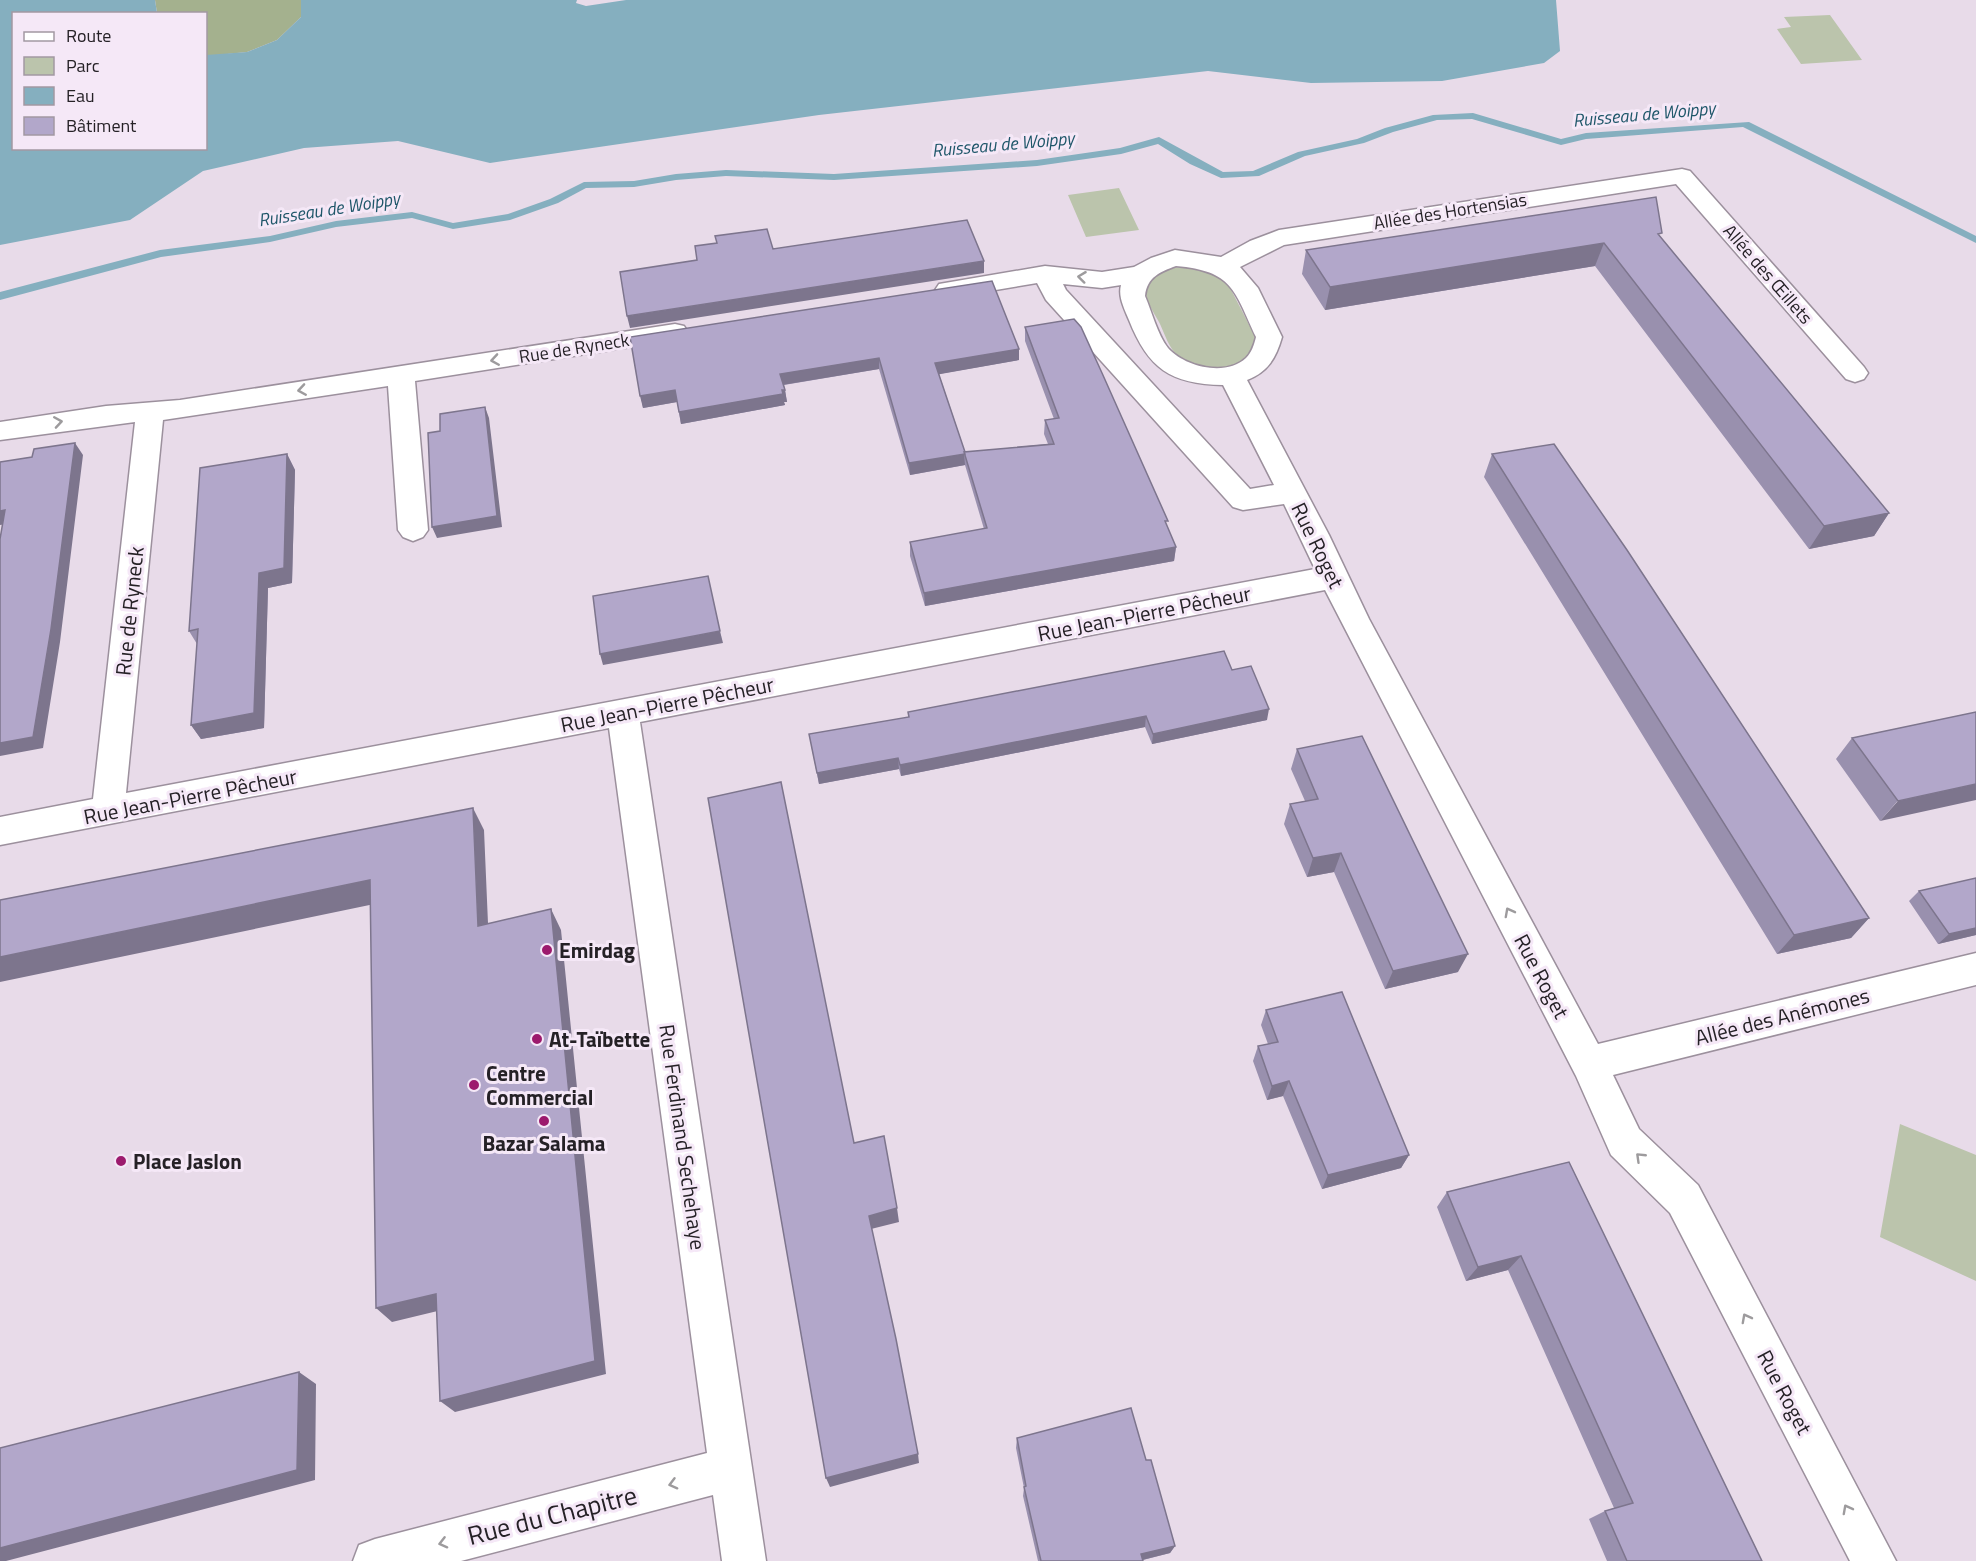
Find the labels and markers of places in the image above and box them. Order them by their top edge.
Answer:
place label: Emirdag [559,934,635,966]
marker: Emirdag [540,943,554,957]
place label: At-Taïbette [549,1023,650,1055]
marker: At-Taïbette [530,1032,544,1046]
place label: Centre Commercial [486,1057,593,1113]
marker: Centre Commercial [467,1078,481,1092]
marker: Bazar Salama [537,1114,551,1128]
place label: Bazar Salama [482,1127,606,1159]
place label: Place Jaslon [133,1145,242,1177]
marker: Place Jaslon [114,1154,128,1168]

